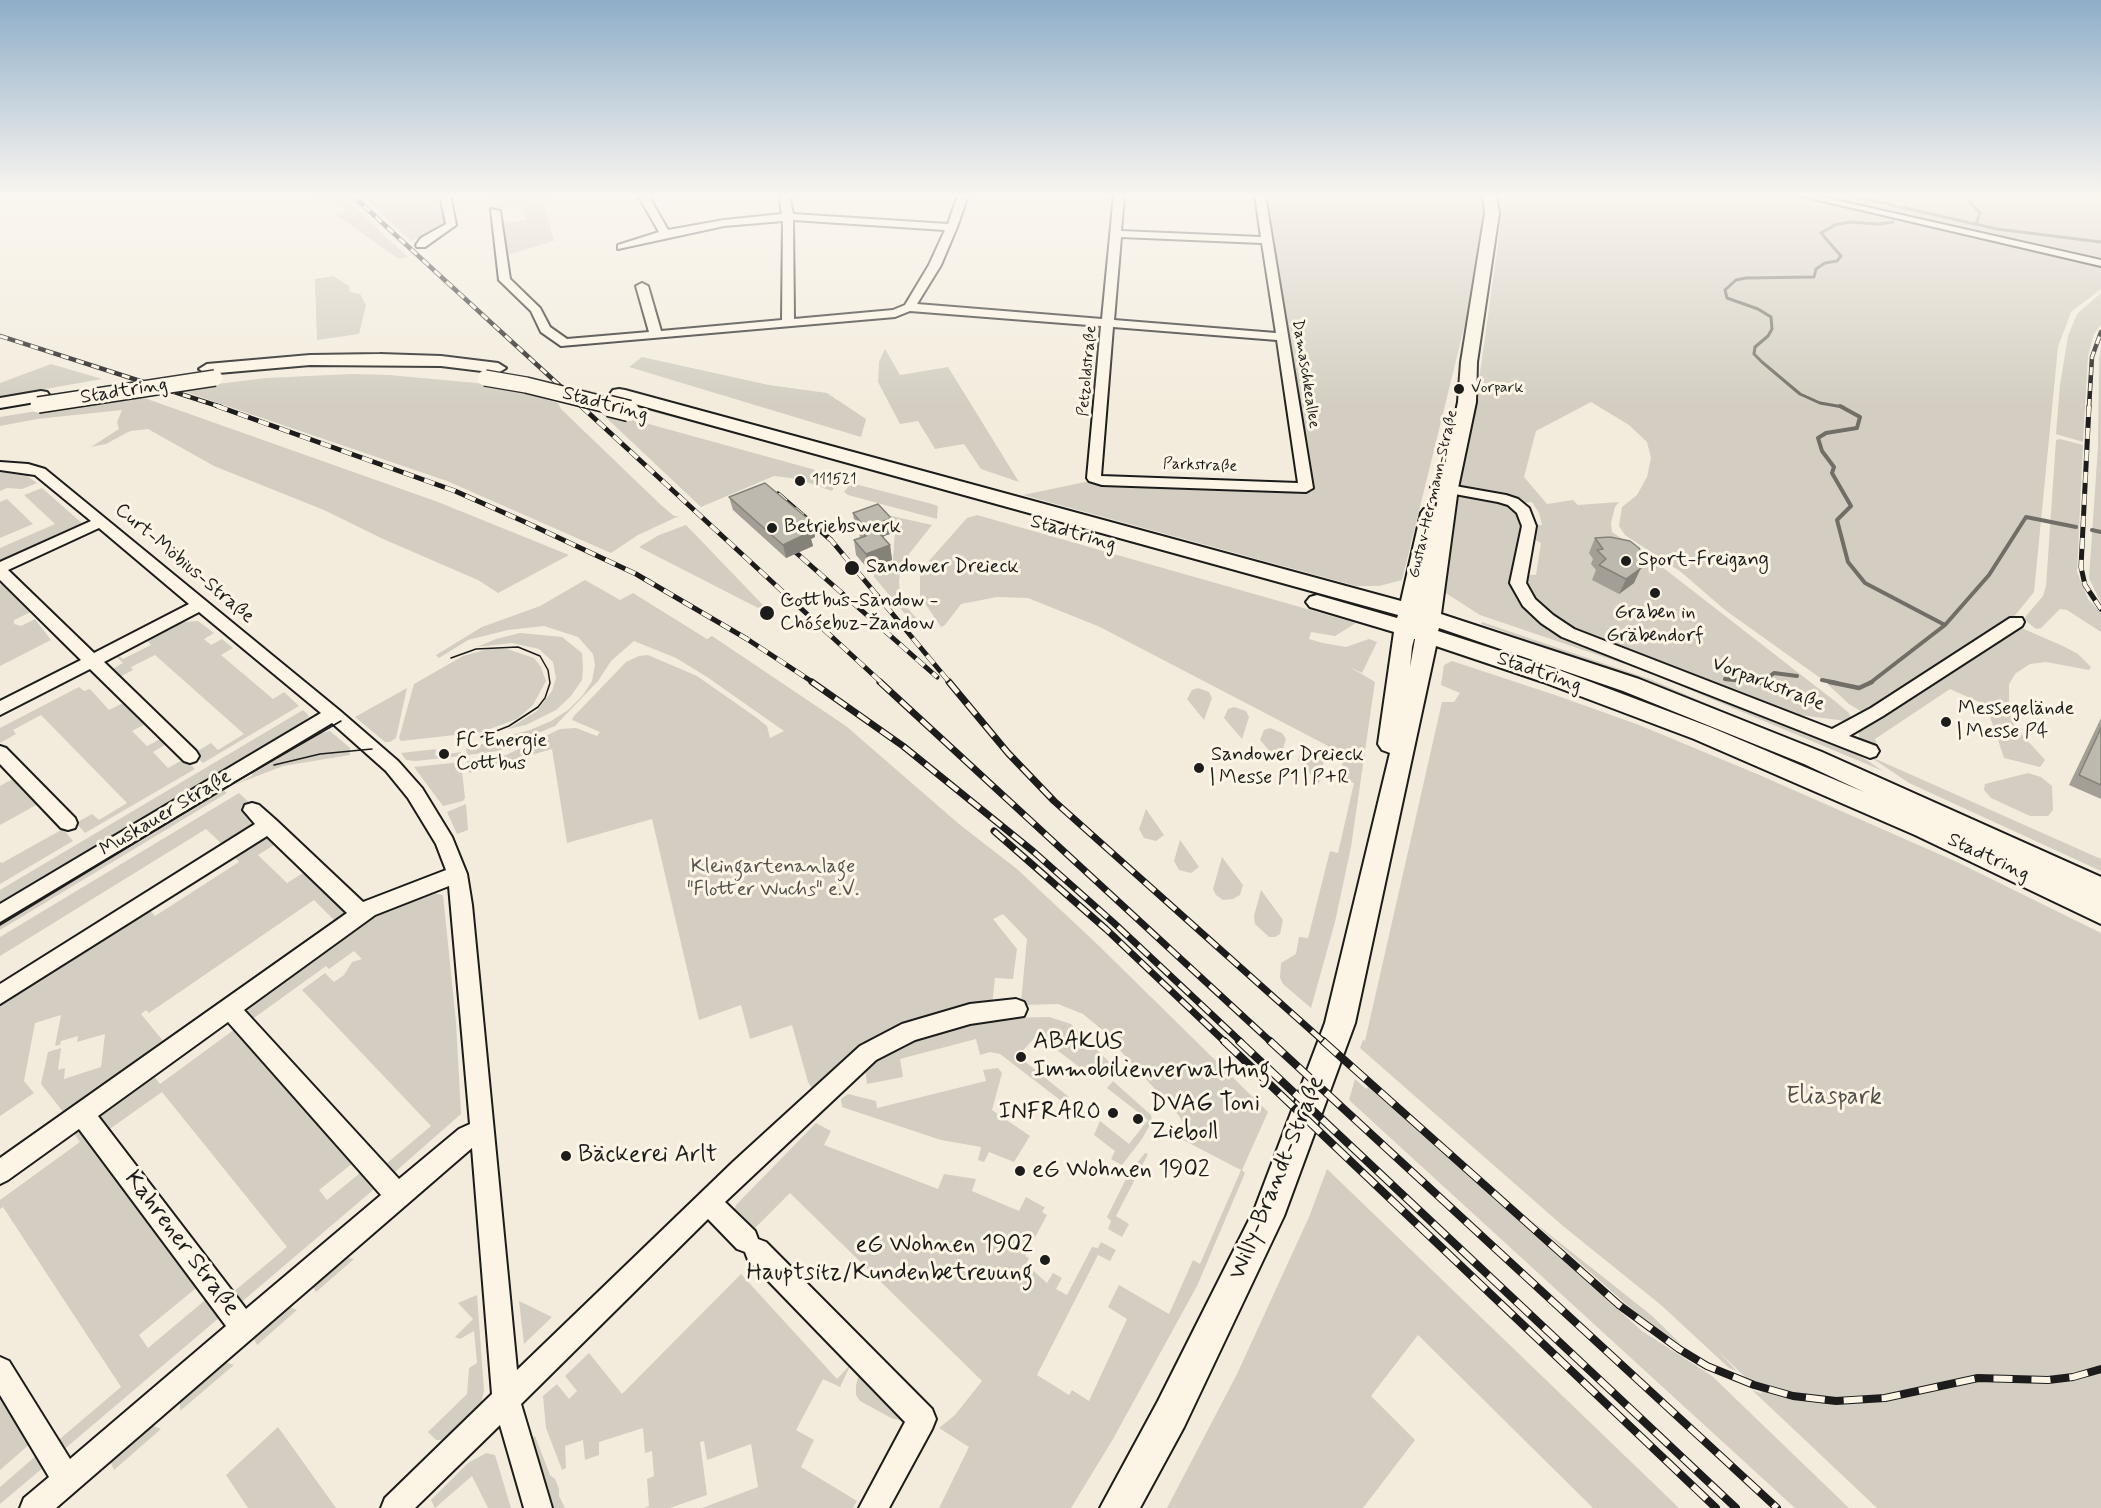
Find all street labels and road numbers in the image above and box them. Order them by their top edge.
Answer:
street label: Damaschkeallee [1287,318,1323,430]
street label: Petzoldstraße [1074,325,1102,417]
street label: Stadtring [79,373,169,411]
street label: Stadtring [559,382,651,428]
street label: Gustav-Hermann-Straße [1405,408,1463,580]
street label: Parkstraße [1162,455,1238,477]
street label: Curt-Möbius-Straße [109,499,259,629]
street label: Stadtring [1027,510,1119,558]
street label: Stadtring [1494,647,1584,699]
street label: Vorparkstraße [1708,652,1828,718]
street label: Muskauer Straße [96,765,236,863]
street label: Stadtring [1943,829,2033,887]
street label: Willy-Brandt-Straße [1224,1072,1332,1284]
street label: Kahrener Straße [117,1166,245,1322]

